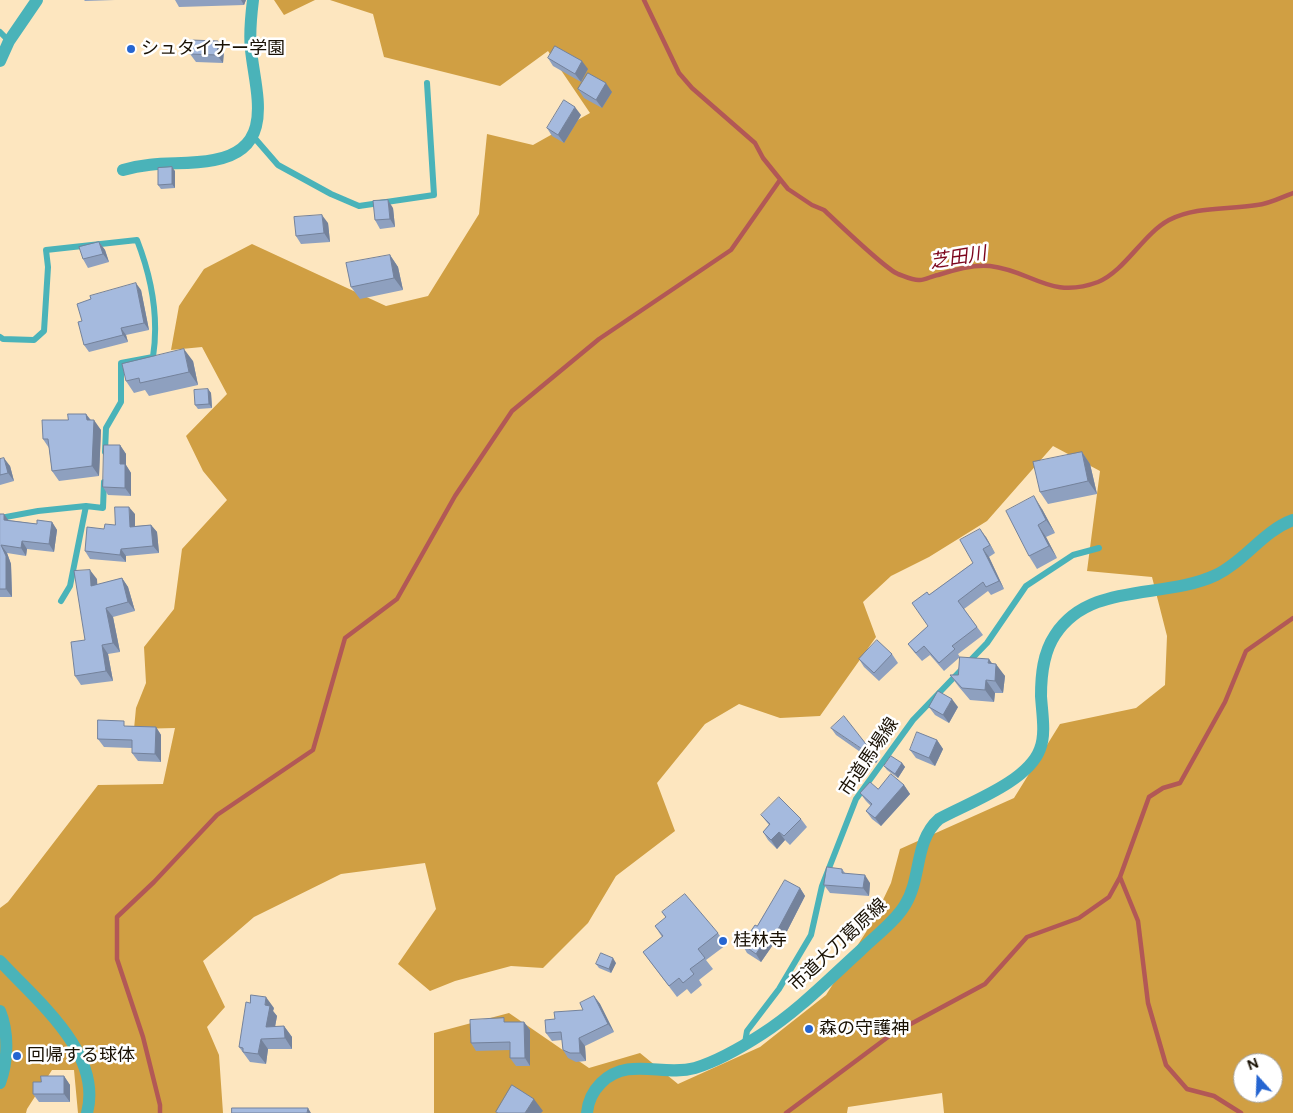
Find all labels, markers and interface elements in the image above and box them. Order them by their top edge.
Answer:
place label: シュタイナー学園 [141,38,285,60]
marker: シュタイナー学園 [125,43,137,55]
water label: 芝田川 [928,242,988,274]
street label: 市道馬場線 [835,714,903,800]
street label: 市道大刀葛原線 [785,894,891,996]
place label: 桂林寺 [733,930,787,952]
marker: 桂林寺 [717,935,729,947]
place label: 森の守護神 [819,1018,909,1040]
marker: 森の守護神 [803,1023,815,1035]
place label: 回帰する球体 [27,1045,135,1067]
marker: 回帰する球体 [11,1050,23,1062]
north arrow [1233,1053,1283,1103]
text: N [1245,1055,1261,1074]

